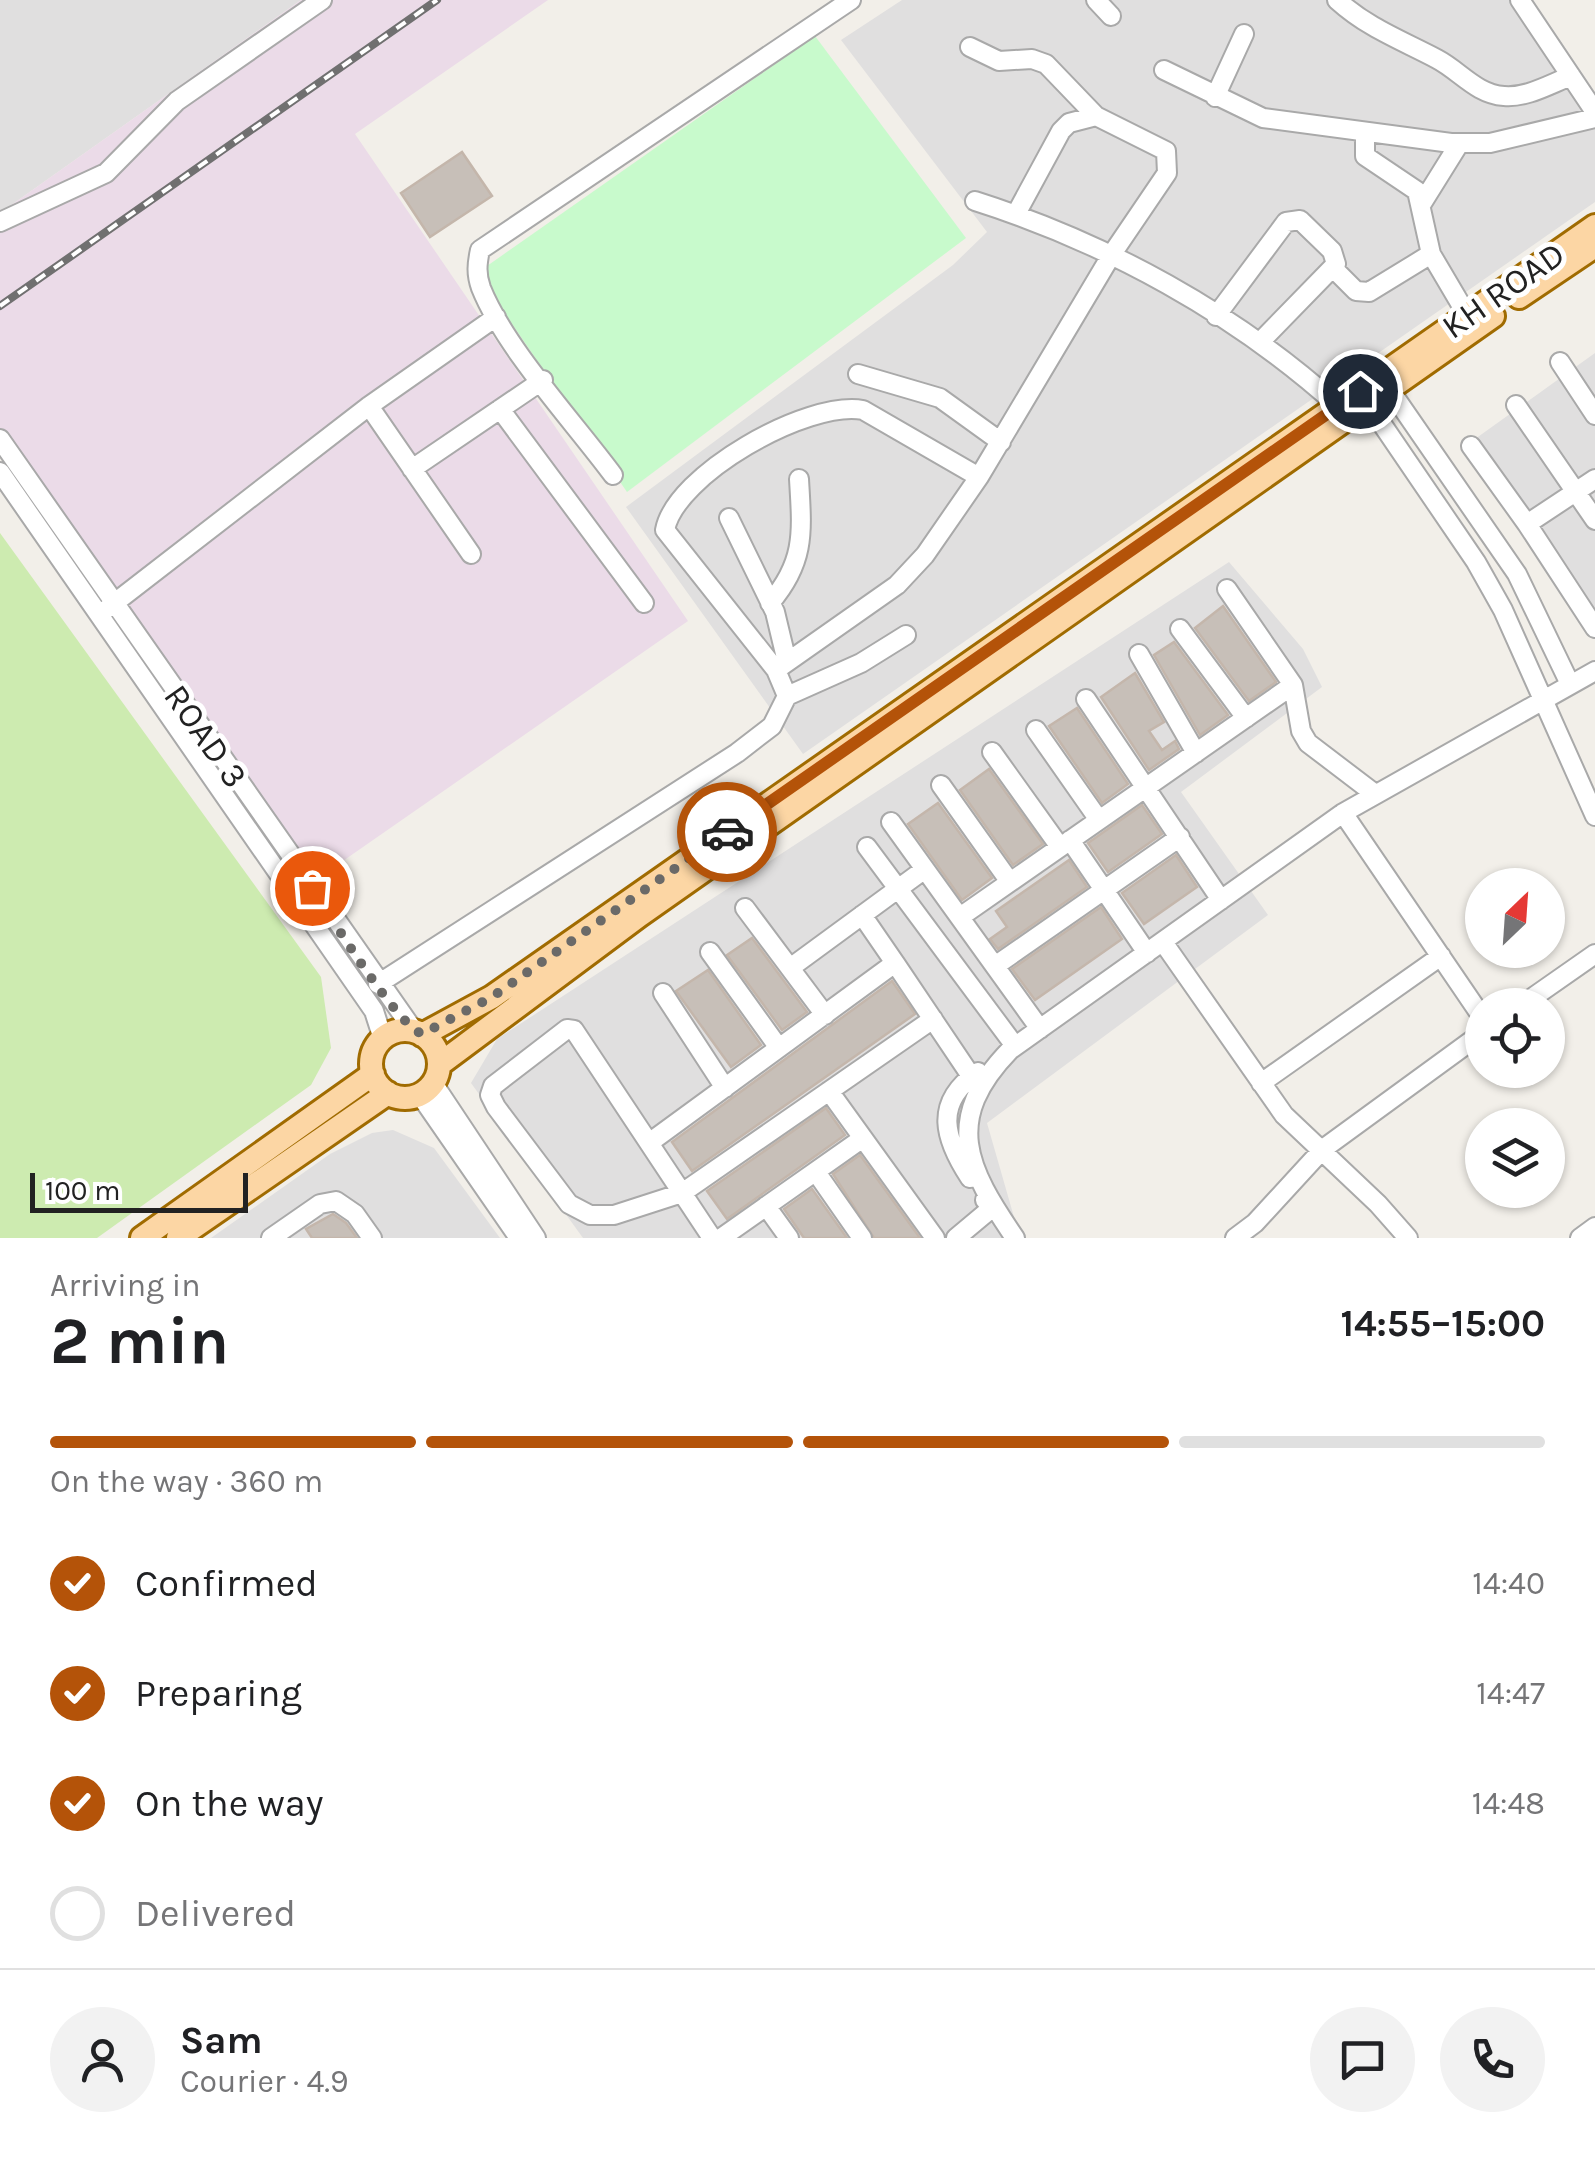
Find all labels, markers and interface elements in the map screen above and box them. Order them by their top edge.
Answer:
street label: KH ROAD [1434,233,1572,347]
pin [1318,349,1403,434]
icon: home [1333,364,1388,419]
street label: ROAD 3 [155,677,256,796]
courier [677,782,777,882]
icon: car [700,805,755,860]
pin [270,846,355,931]
icon: bag [285,861,340,916]
north arrow [1465,868,1565,968]
map controls [1465,868,1565,1208]
button: locate [1465,988,1565,1088]
button: layers [1465,1108,1565,1208]
scale bar [30,1168,248,1212]
text: 100 m [45,1174,120,1207]
text: Arriving in [50,1267,201,1304]
text: 14:55–15:00 [1340,1301,1545,1346]
text: 2 min [50,1303,229,1379]
text: On the way · 360 m [50,1463,323,1500]
icon: check [50,1556,105,1611]
text: Confirmed [135,1561,318,1606]
text: 14:40 [1472,1565,1545,1602]
icon: check [50,1666,105,1721]
text: Preparing [135,1671,302,1716]
text: 14:47 [1476,1675,1545,1712]
icon: check [50,1776,105,1831]
text: On the way [135,1781,323,1826]
text: 14:48 [1472,1785,1545,1822]
text: Delivered [135,1891,296,1936]
button: person [50,2007,155,2112]
button: chat [1310,2007,1415,2112]
button: phone [1440,2007,1545,2112]
text: Sam [180,2018,263,2063]
text: Courier · 4.9 [180,2063,349,2100]

